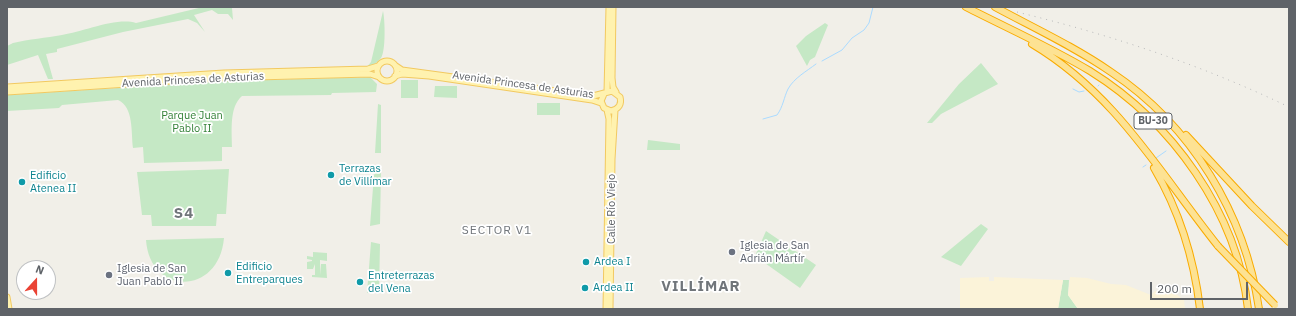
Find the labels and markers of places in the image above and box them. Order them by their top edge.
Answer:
place label: Terrazas de Villímar [339,162,392,188]
place label: Edificio Atenea II [30,169,76,195]
marker: Terrazas de Villímar [326,170,336,180]
marker: Edificio Atenea II [17,177,27,187]
place label: Iglesia de San Adrián Mártír [740,239,809,265]
marker: Iglesia de San Adrián Mártír [727,247,737,257]
place label: Ardea I [594,255,630,269]
marker: Ardea I [581,257,591,267]
place label: Edificio Entreparques [236,260,303,286]
place label: Iglesia de San Juan Pablo II [117,262,186,288]
marker: Edificio Entreparques [223,268,233,278]
place label: Entreterrazas del Vena [368,269,435,295]
marker: Iglesia de San Juan Pablo II [104,270,114,280]
marker: Entreterrazas del Vena [355,277,365,287]
place label: Ardea II [593,281,634,295]
marker: Ardea II [580,283,590,293]

